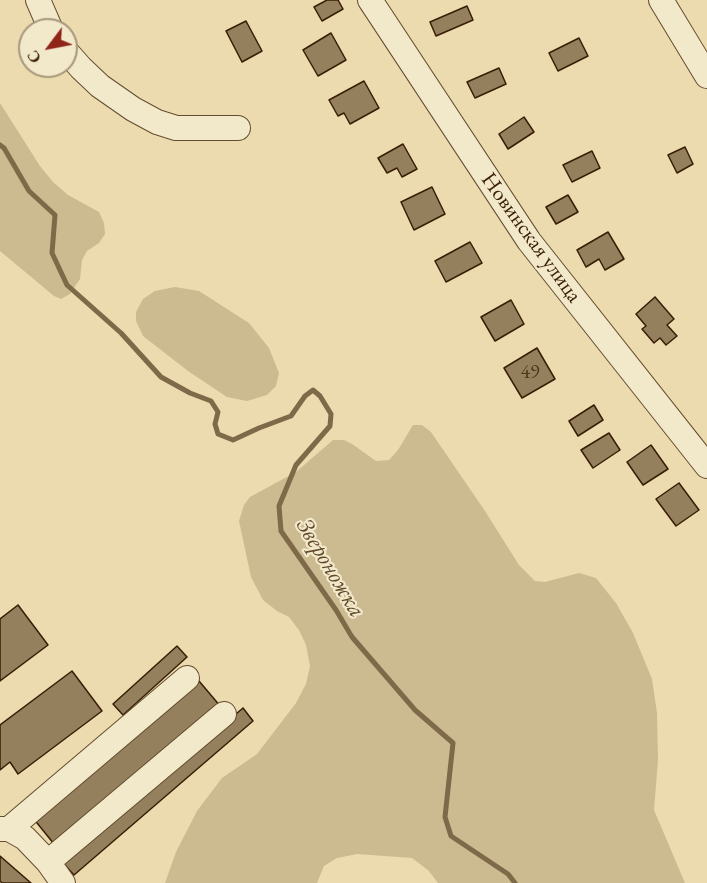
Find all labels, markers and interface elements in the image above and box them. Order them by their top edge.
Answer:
north arrow [18,18,78,78]
text: С [22,46,46,67]
street label: Новинская улица [475,168,587,308]
house number: 49 [520,361,540,385]
water label: Звероножка [289,513,371,623]

